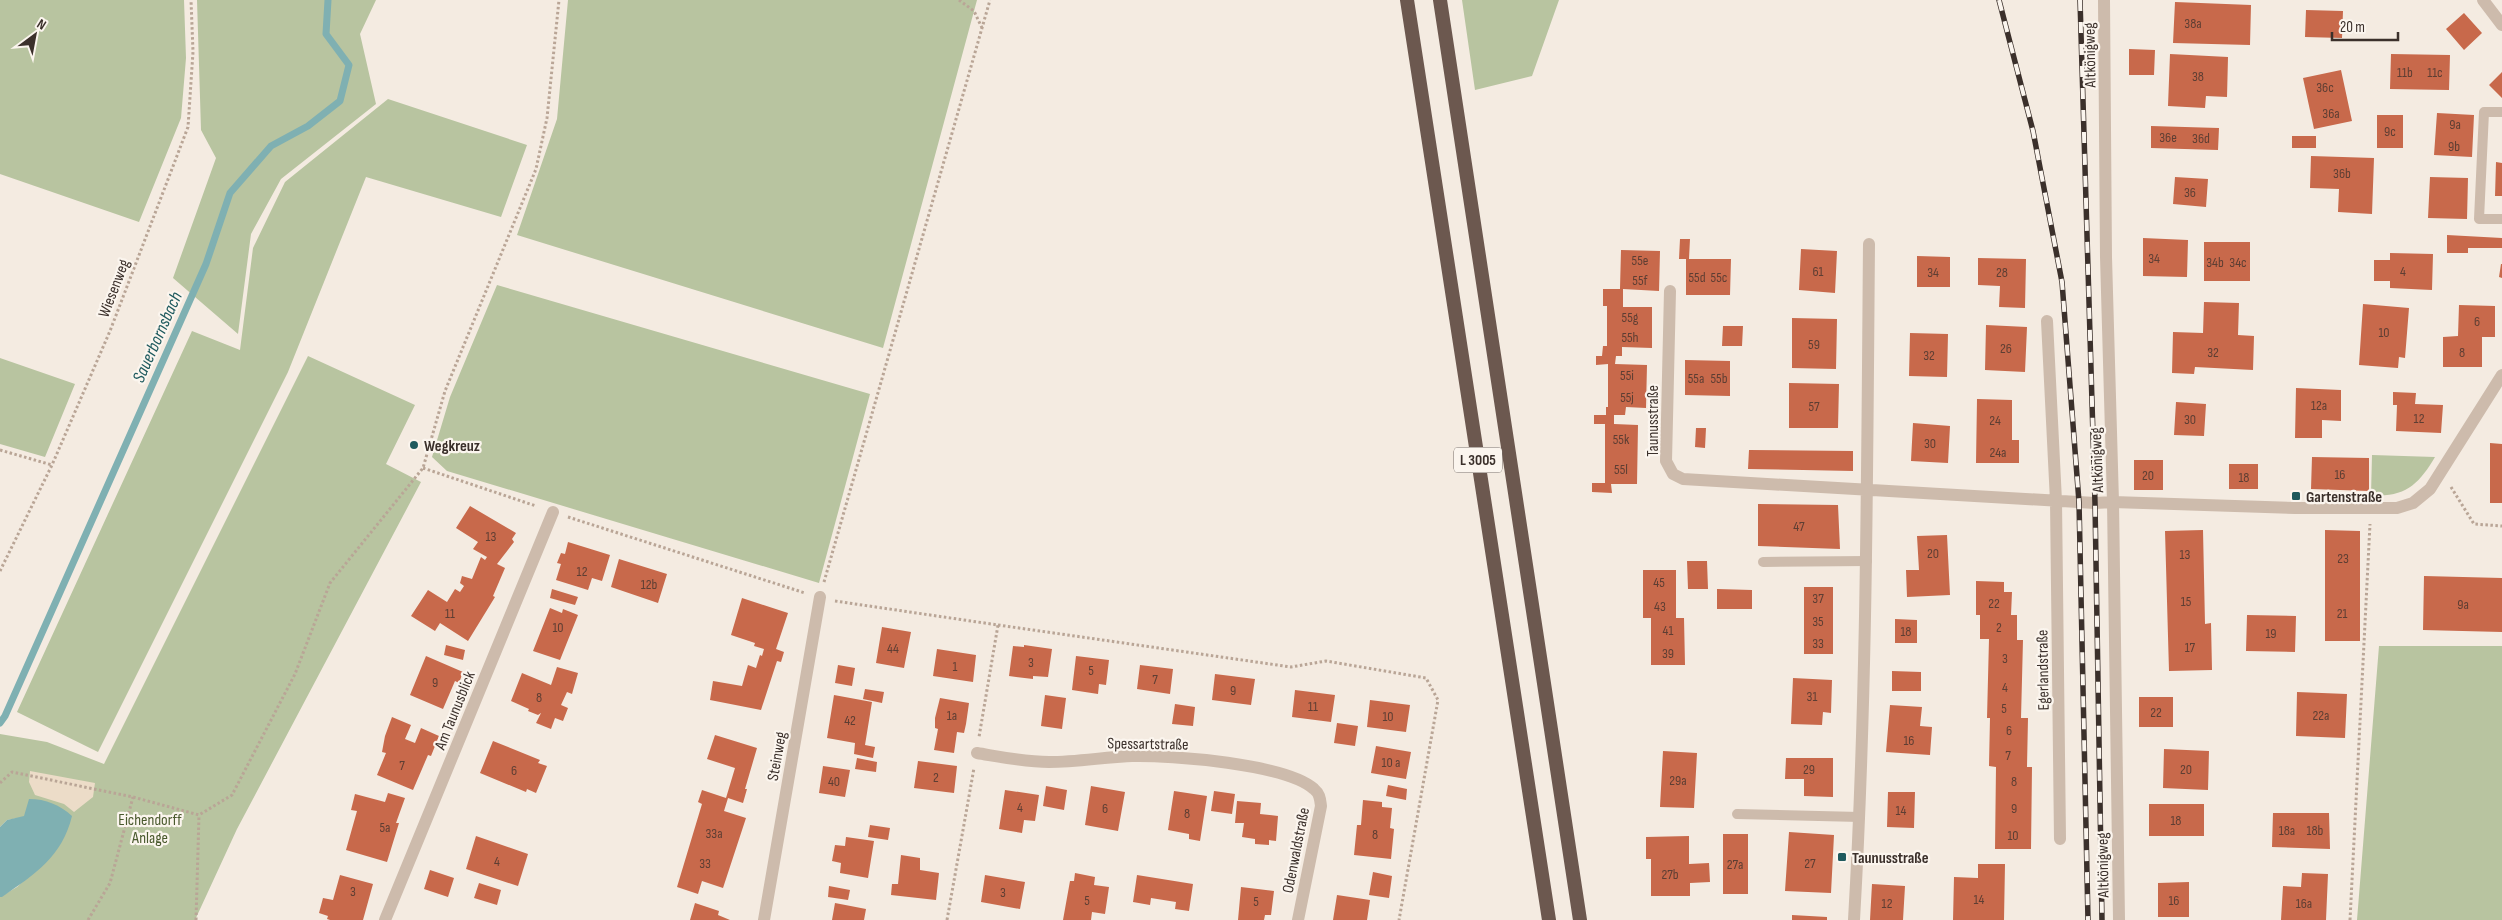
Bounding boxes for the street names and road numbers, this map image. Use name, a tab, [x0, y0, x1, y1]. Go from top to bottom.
street label: Altkönigweg	[2080, 22, 2101, 89]
street label: Wiesenweg	[95, 257, 134, 320]
street label: Taunusstraße	[1644, 385, 1663, 457]
street label: Altkönigweg	[2087, 427, 2108, 494]
road number: L 3005	[1454, 448, 1502, 472]
street label: Egerlandstraße	[2033, 629, 2054, 711]
street label: Am Taunusblick	[431, 669, 480, 754]
street label: Steinweg	[764, 730, 791, 782]
street label: Spessartstraße	[1107, 734, 1189, 755]
street label: Odenwaldstraße	[1279, 806, 1314, 895]
street label: Altkönigweg	[2093, 832, 2114, 899]

